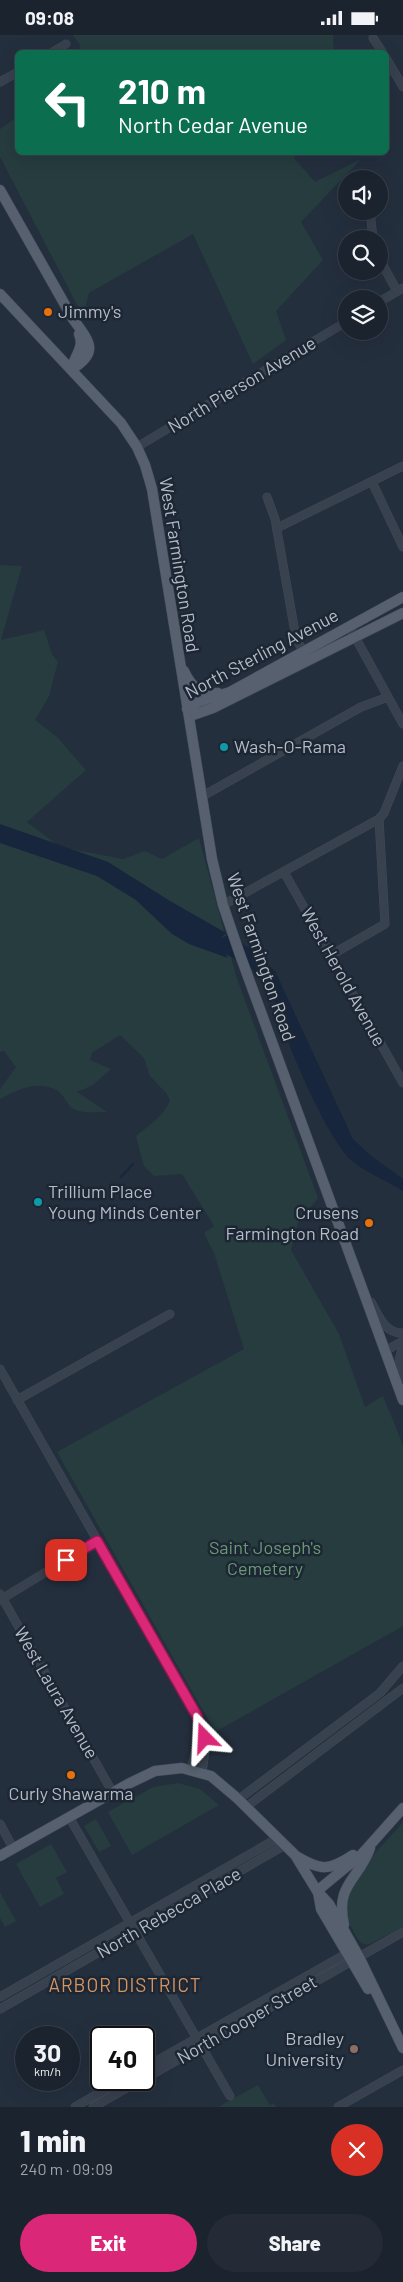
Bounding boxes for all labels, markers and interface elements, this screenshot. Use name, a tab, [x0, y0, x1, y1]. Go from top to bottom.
text: 09:08	[25, 6, 74, 29]
text: 210 m	[118, 69, 206, 111]
icon: left	[35, 70, 100, 135]
text: North Cedar Avenue	[118, 111, 308, 137]
map controls	[338, 170, 388, 340]
button: sound	[338, 170, 388, 220]
button: search	[338, 230, 388, 280]
button: layers	[338, 290, 388, 340]
place label: Jimmy's	[58, 300, 121, 322]
marker: Jimmy's	[42, 306, 54, 318]
street label: North Pierson Avenue	[163, 331, 320, 437]
street label: West Farmington Road	[155, 476, 205, 654]
street label: North Sterling Avenue	[181, 603, 342, 703]
place label: Wash-O-Rama	[234, 735, 346, 757]
marker: Wash-O-Rama	[218, 741, 230, 753]
street label: West Farmington Road	[223, 870, 301, 1044]
street label: West Herold Avenue	[297, 903, 391, 1050]
place label: Trillium Place Young Minds Center	[48, 1180, 202, 1223]
marker: Trillium Place Young Minds Center	[32, 1196, 44, 1208]
place label: Crusens Farmington Road	[226, 1201, 359, 1244]
marker: Crusens Farmington Road	[363, 1217, 375, 1229]
park label: Saint Joseph's Cemetery	[209, 1536, 321, 1579]
pin	[45, 1539, 87, 1581]
icon: arrive	[52, 1546, 80, 1574]
street label: West Laura Avenue	[10, 1623, 104, 1762]
position arrow	[178, 1711, 230, 1763]
marker: Curly Shawarma	[65, 1769, 77, 1781]
place label: Curly Shawarma	[8, 1782, 134, 1804]
street label: North Rebecca Place	[92, 1862, 245, 1962]
street label: North Cooper Street	[173, 1970, 320, 2068]
district label: ARBOR DISTRICT	[48, 1973, 202, 1996]
speed limit sign: 40	[90, 2026, 155, 2091]
place label: Bradley University	[266, 2027, 344, 2070]
text: 30	[34, 2037, 61, 2067]
marker: Bradley University	[348, 2043, 360, 2055]
text: km/h	[34, 2064, 61, 2078]
text: 1 min	[20, 2122, 86, 2158]
button: close	[331, 2124, 383, 2176]
text: 240 m · 09:09	[20, 2159, 113, 2178]
button: Exit	[20, 2214, 197, 2272]
button: Share	[207, 2214, 383, 2272]

